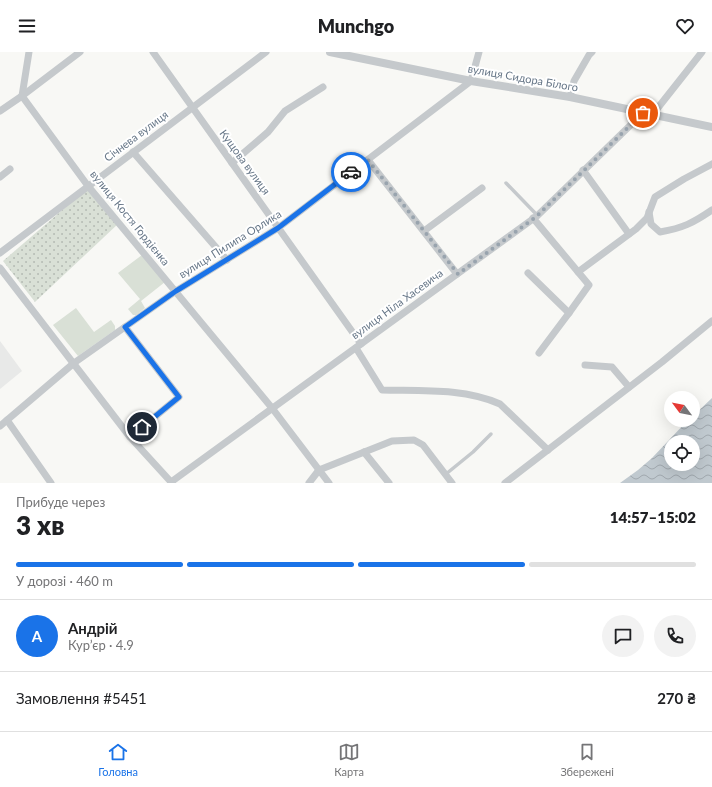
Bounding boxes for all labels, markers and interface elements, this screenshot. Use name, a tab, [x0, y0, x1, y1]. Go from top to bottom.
icon: menu	[16, 15, 38, 37]
text: Munchgo	[318, 15, 394, 37]
icon: heart	[674, 15, 696, 37]
street label: вулиця Сидора Білого	[467, 61, 579, 94]
pin	[626, 96, 660, 130]
icon: bag	[632, 102, 654, 124]
street label: Січнева вулиця	[101, 107, 170, 164]
street label: Кущова вулиця	[217, 127, 273, 197]
courier	[331, 152, 371, 192]
icon: car	[340, 161, 362, 183]
street label: вулиця Костя Гордієнка	[88, 168, 173, 268]
street label: вулиця Пилипа Орлика	[176, 207, 283, 280]
street label: вулиця Ніла Хасевича	[348, 266, 445, 341]
north arrow	[664, 391, 700, 427]
map controls	[664, 391, 700, 471]
pin	[125, 410, 159, 444]
icon: home	[131, 416, 153, 438]
button: locate	[664, 435, 700, 471]
text: Прибуде через	[16, 494, 105, 510]
text: 14:57–15:02	[610, 508, 696, 526]
text: 3 хв	[16, 509, 64, 541]
text: У дорозі · 460 m	[16, 573, 113, 589]
button: chat	[602, 615, 644, 657]
button: phone	[654, 615, 696, 657]
text: Андрій	[68, 619, 117, 637]
text: А	[32, 627, 42, 645]
text: Кур’єр · 4.9	[68, 637, 134, 653]
text: Замовлення #5451	[16, 689, 147, 707]
text: 270 ₴	[657, 689, 696, 707]
tab: Головна	[98, 741, 138, 778]
tab: Карта	[334, 741, 364, 778]
tab: Збережені	[560, 741, 614, 778]

